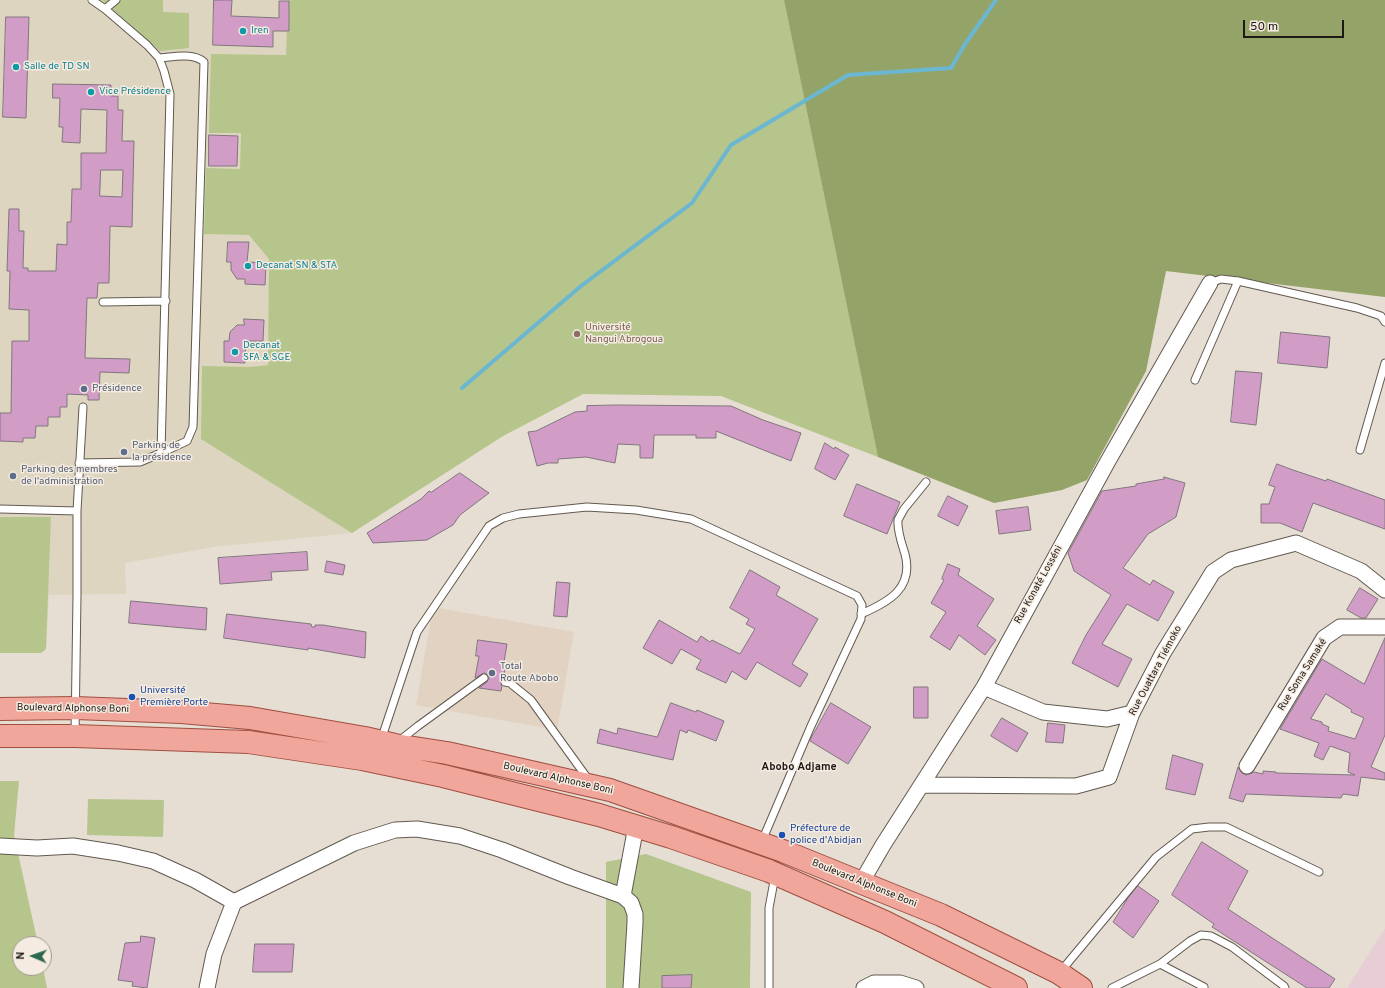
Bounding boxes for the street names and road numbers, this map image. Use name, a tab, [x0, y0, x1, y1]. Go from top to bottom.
street label: Rue Konaté Losséni	[1012, 544, 1066, 626]
street label: Rue Ouattara Tiémoko	[1127, 624, 1185, 718]
street label: Rue Soma Samaké	[1276, 637, 1330, 713]
street label: Boulevard Alphonse Boni	[17, 702, 129, 716]
street label: Boulevard Alphonse Boni	[502, 761, 614, 797]
street label: Boulevard Alphonse Boni	[810, 857, 918, 911]

